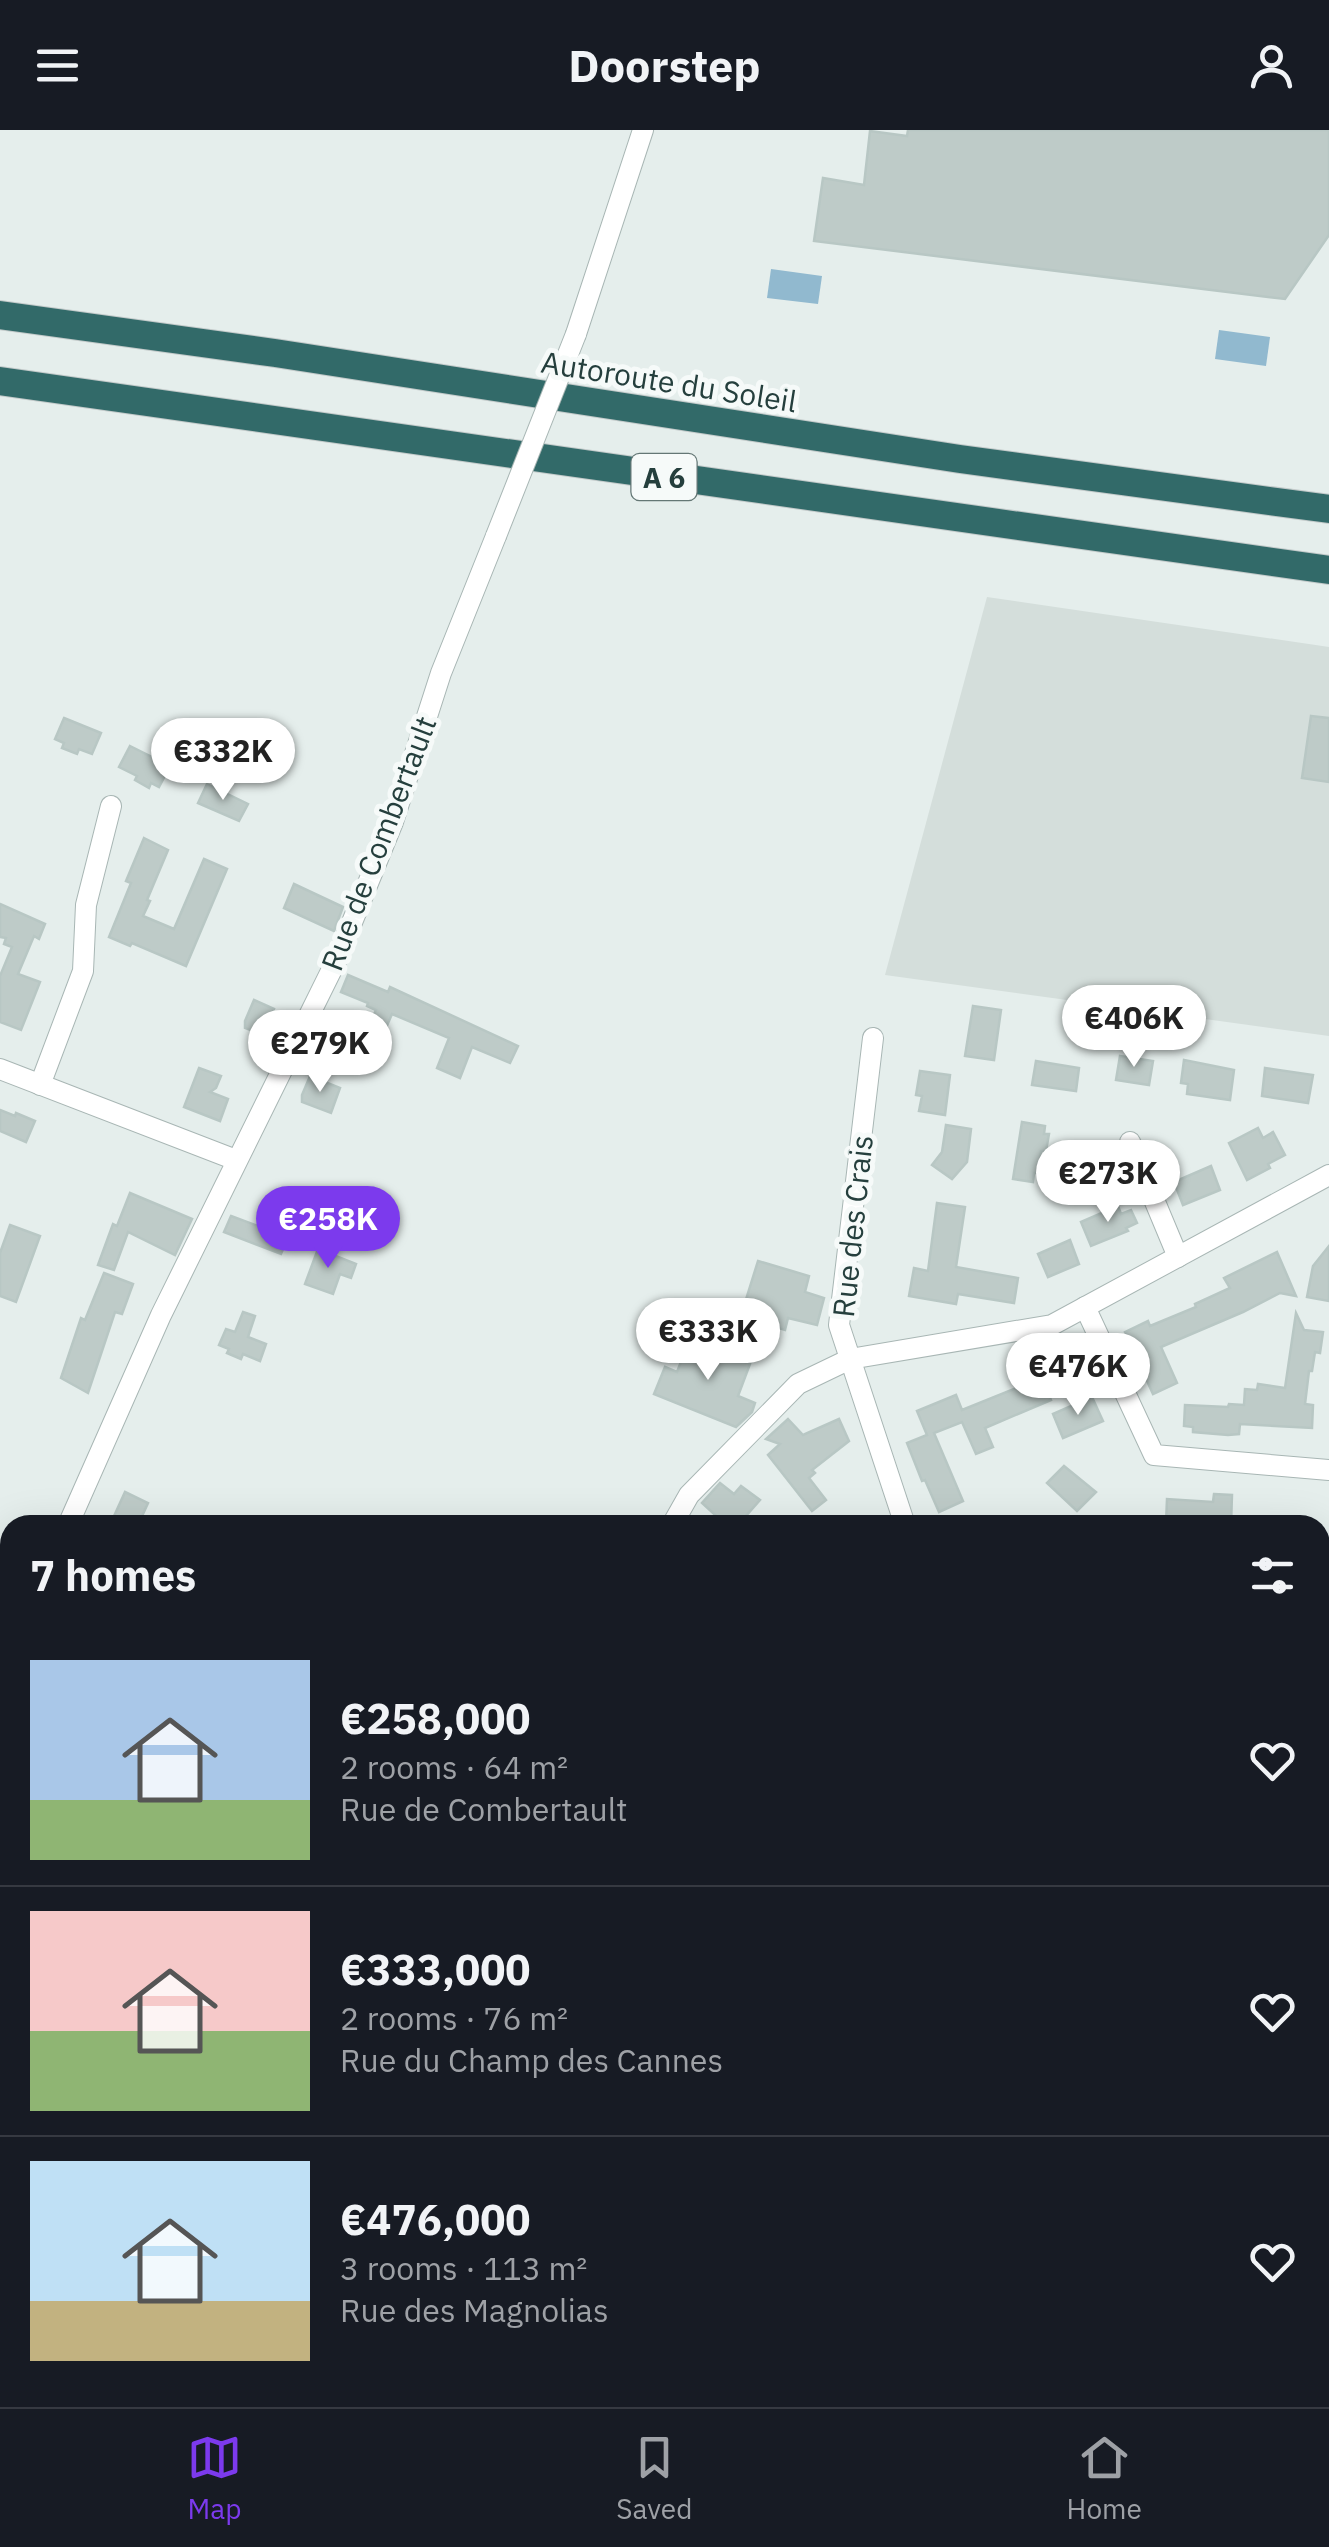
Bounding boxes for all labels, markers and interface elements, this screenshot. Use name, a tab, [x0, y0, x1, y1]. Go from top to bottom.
text: Doorstep	[568, 36, 761, 94]
icon: menu	[30, 38, 85, 93]
icon: person	[1244, 38, 1299, 93]
street label: Autoroute du Soleil	[538, 342, 800, 420]
road number: A 6	[632, 454, 696, 500]
street label: Rue de Combertault	[312, 710, 444, 976]
pin: €332K	[153, 718, 293, 803]
text: €332K	[173, 729, 273, 771]
pin: €406K	[1064, 985, 1204, 1070]
text: €406K	[1084, 996, 1184, 1038]
pin: €279K	[250, 1010, 390, 1095]
text: €279K	[270, 1021, 370, 1063]
street label: Rue des Crais	[823, 1133, 881, 1319]
pin: €273K	[1038, 1140, 1178, 1225]
text: €273K	[1058, 1151, 1158, 1193]
pin: €258K	[258, 1186, 398, 1271]
text: €258K	[278, 1197, 378, 1239]
pin: €333K	[638, 1298, 778, 1383]
text: €333K	[658, 1309, 758, 1351]
pin: €476K	[1008, 1333, 1148, 1418]
text: €476K	[1028, 1344, 1128, 1386]
text: 7 homes	[30, 1548, 196, 1603]
icon: filters	[1245, 1548, 1300, 1603]
text: €258,000	[340, 1691, 531, 1746]
icon: home	[110, 1700, 230, 1820]
icon: heart	[1245, 1733, 1300, 1788]
text: 2 rooms · 64 m²	[340, 1746, 568, 1788]
text: Rue de Combertault	[340, 1788, 627, 1830]
text: €333,000	[340, 1942, 531, 1997]
icon: home	[110, 1951, 230, 2071]
icon: heart	[1245, 1984, 1300, 2039]
text: 2 rooms · 76 m²	[340, 1997, 568, 2039]
text: Rue du Champ des Cannes	[340, 2039, 723, 2081]
text: €476,000	[340, 2192, 531, 2247]
icon: home	[110, 2201, 230, 2321]
icon: heart	[1245, 2234, 1300, 2289]
text: 3 rooms · 113 m²	[340, 2247, 587, 2289]
text: Rue des Magnolias	[340, 2289, 608, 2331]
tab: Map	[187, 2430, 242, 2527]
tab: Saved	[616, 2430, 692, 2527]
tab: Home	[1067, 2430, 1142, 2527]

